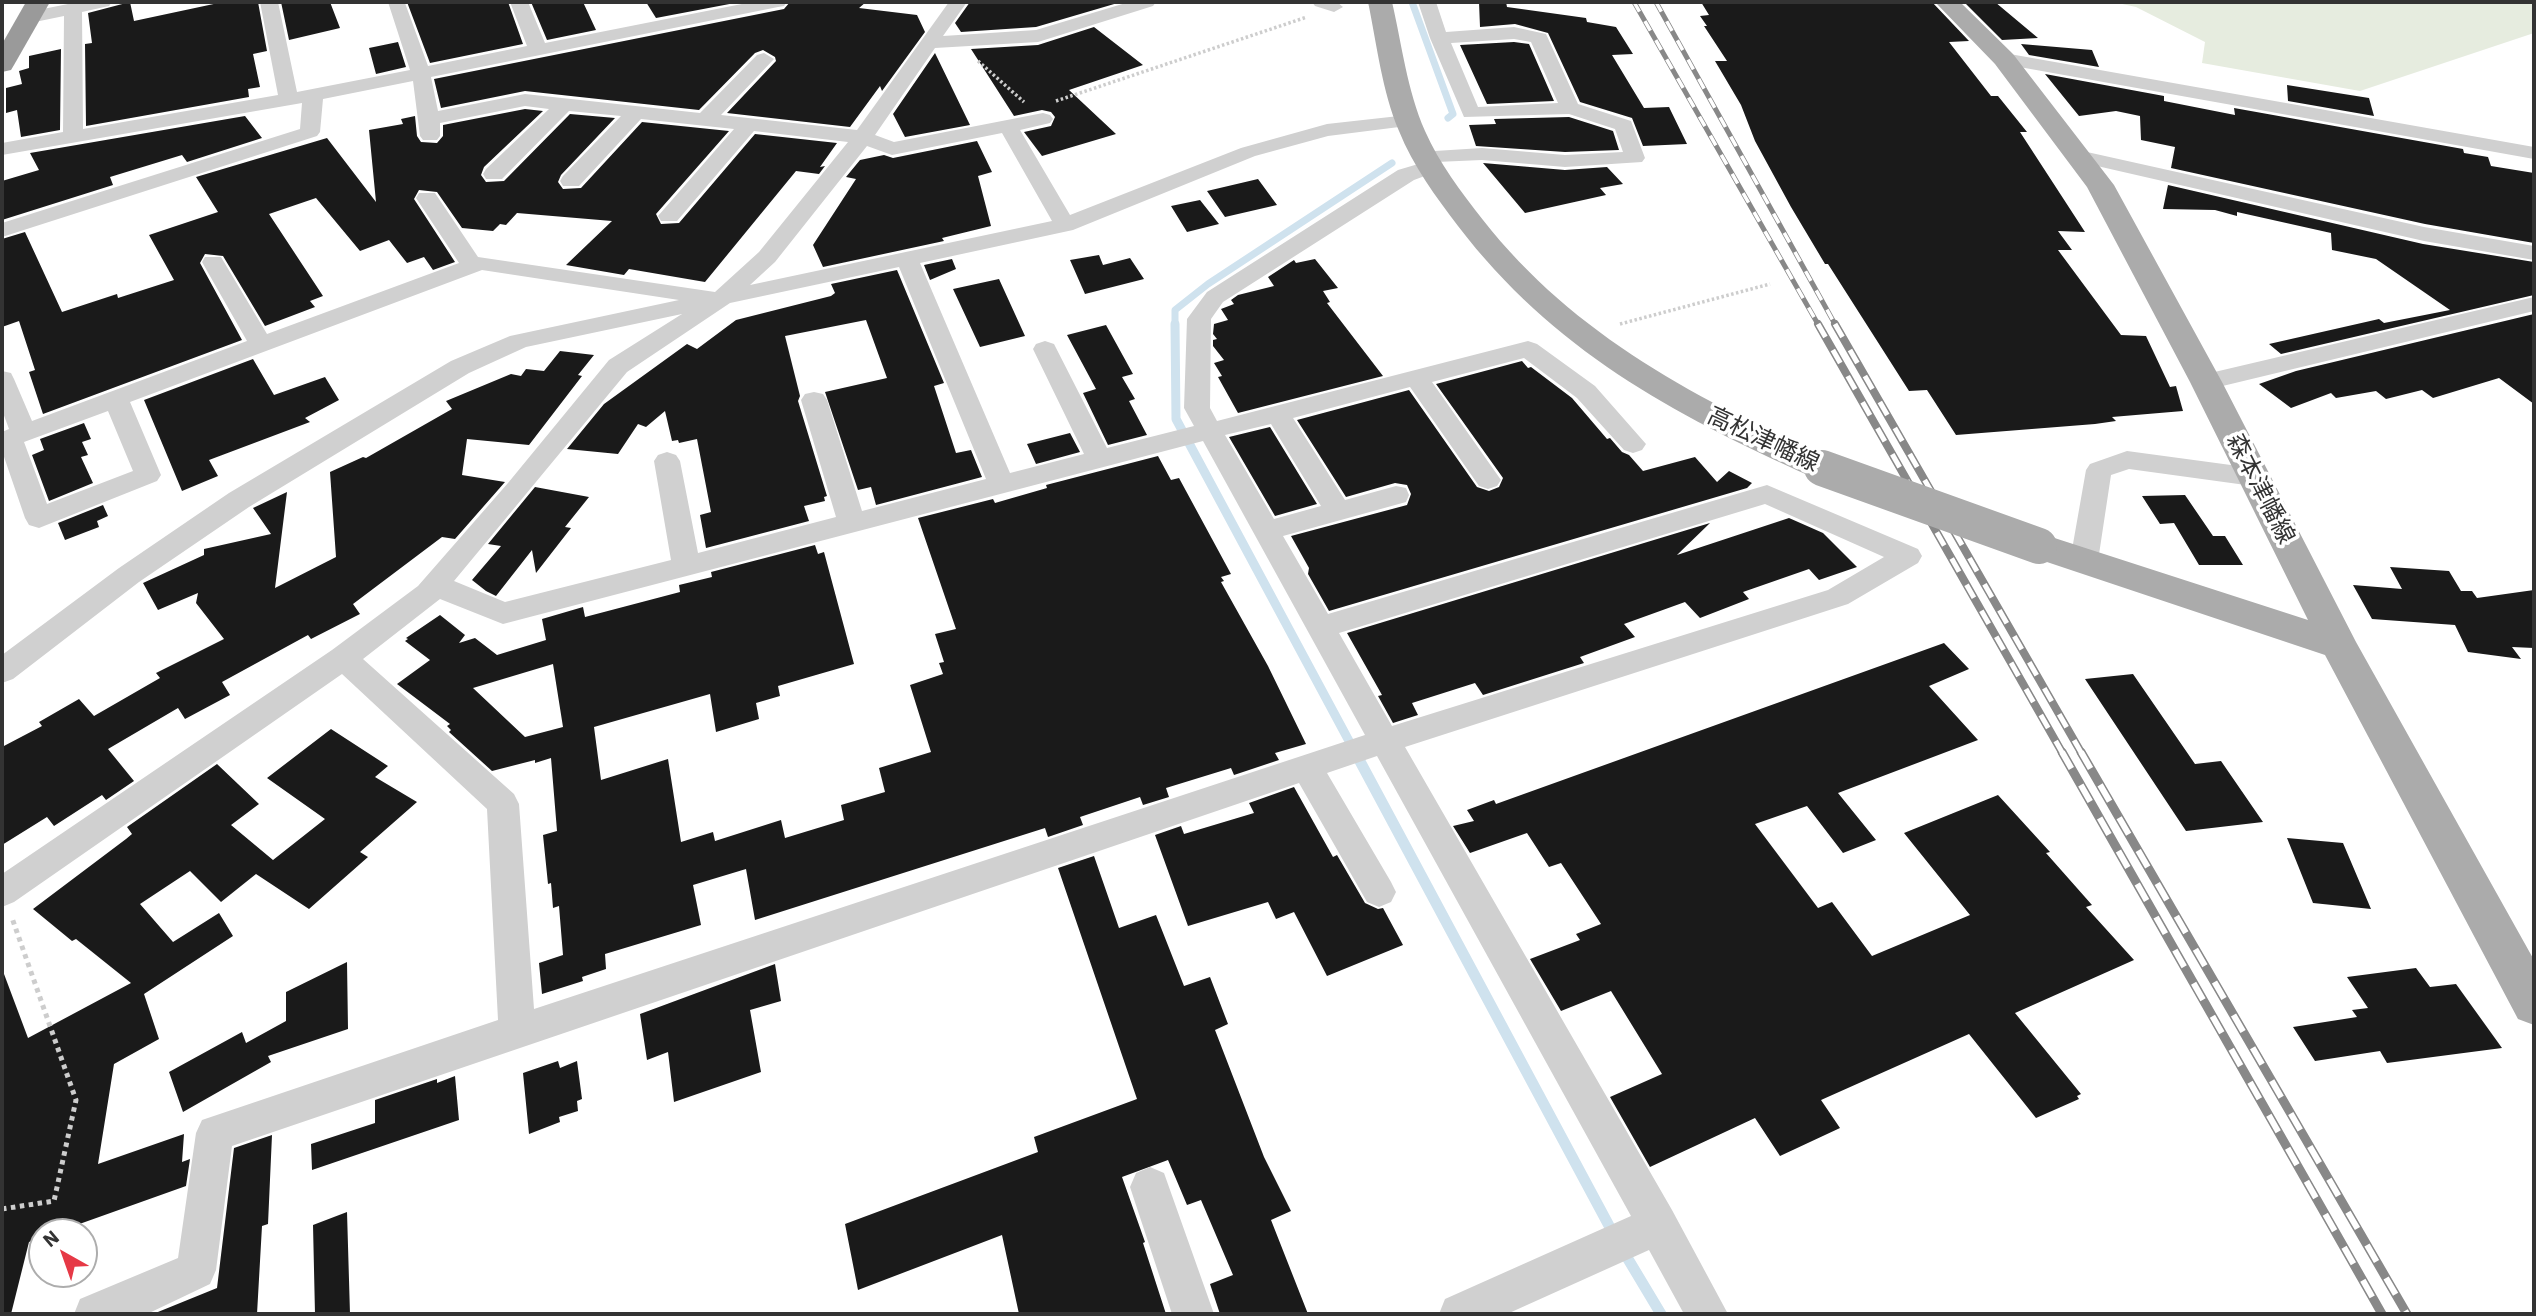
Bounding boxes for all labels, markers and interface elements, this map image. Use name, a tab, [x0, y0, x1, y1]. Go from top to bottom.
street label: 高松津幡線	[1703, 402, 1823, 478]
street label: 森本津幡線	[2220, 429, 2300, 549]
north arrow	[28, 1218, 98, 1288]
text: N	[38, 1225, 64, 1252]

